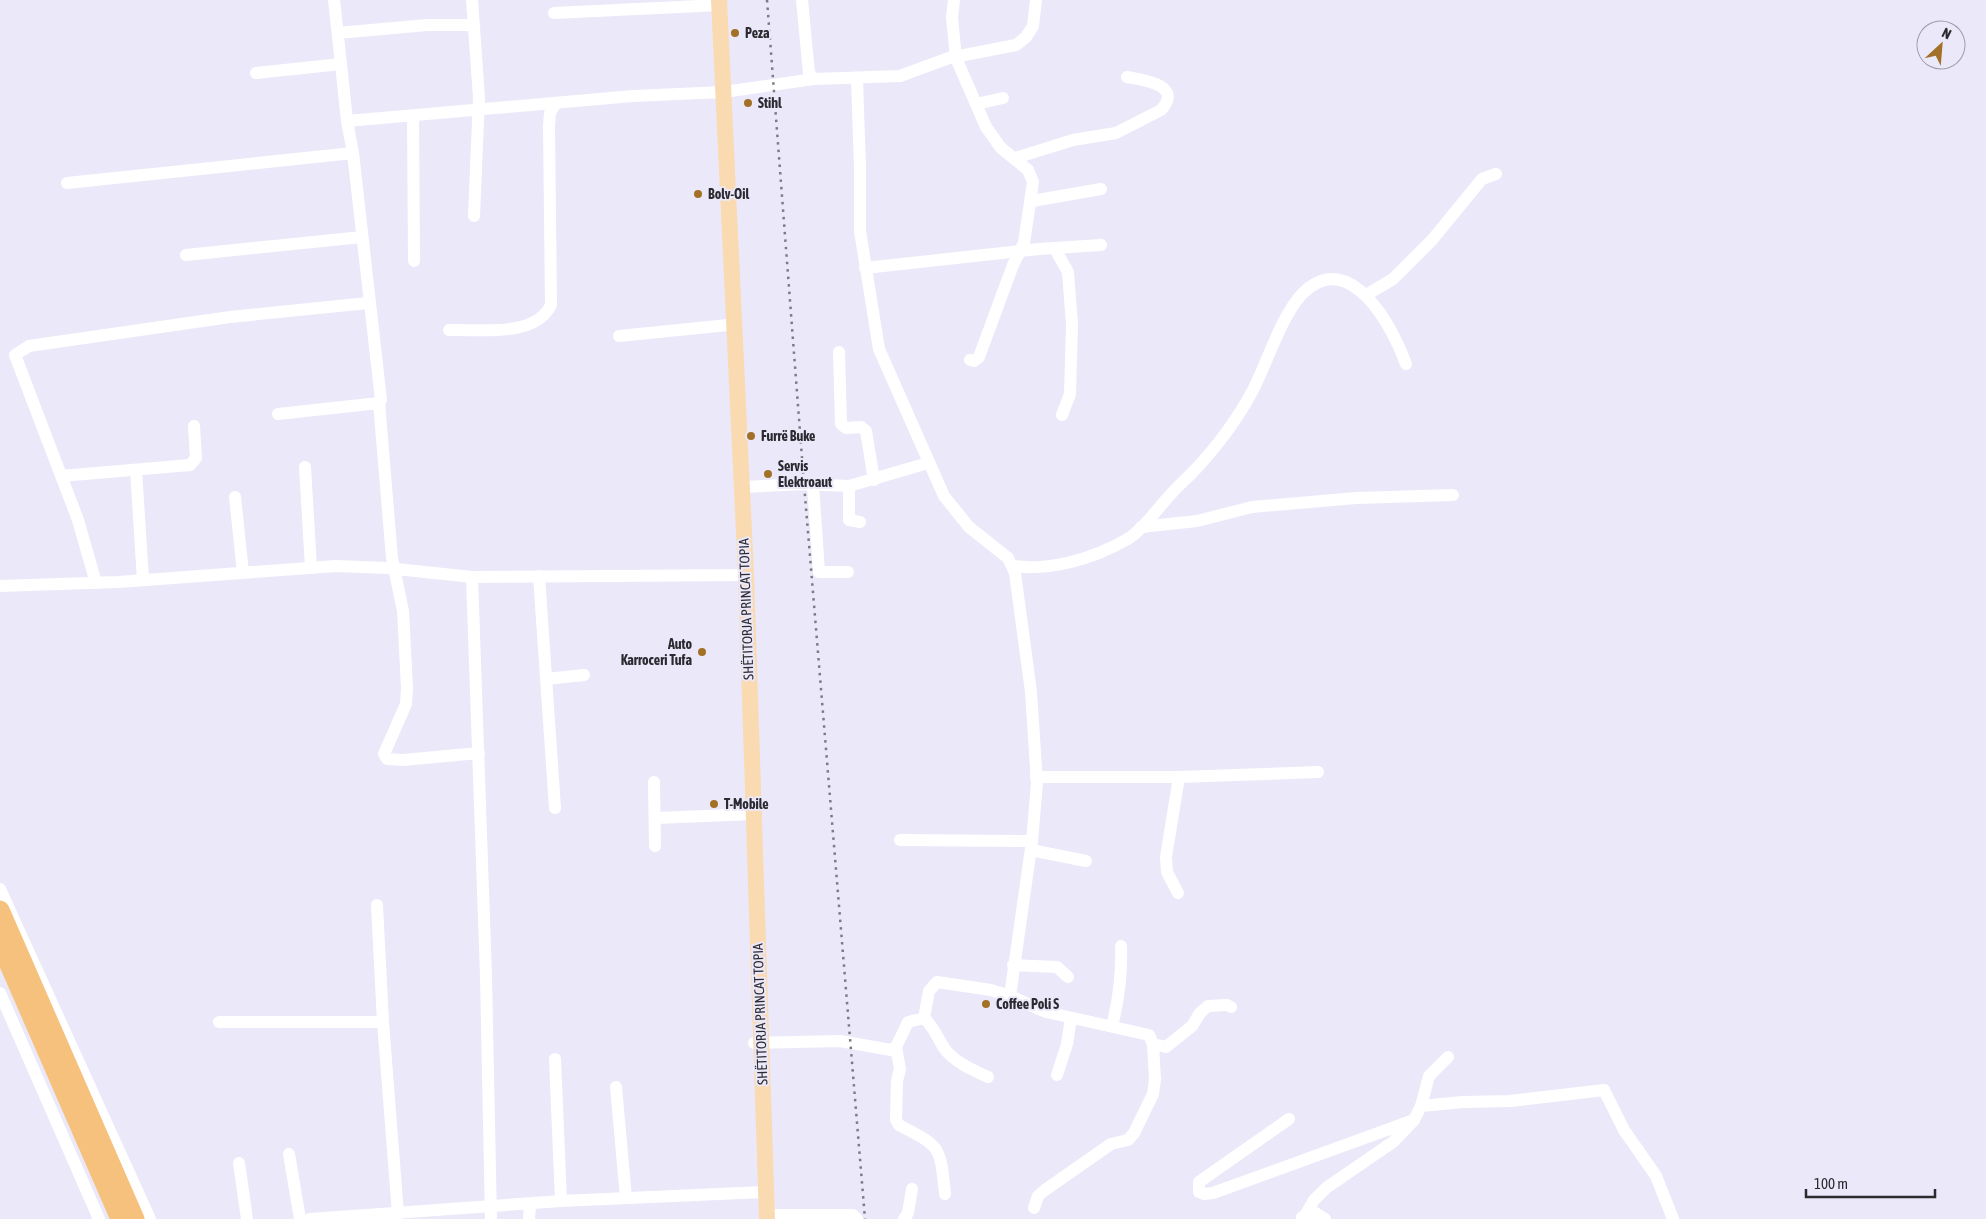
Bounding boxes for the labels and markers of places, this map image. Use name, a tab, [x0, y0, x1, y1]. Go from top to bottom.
place label: Peza	[745, 25, 770, 41]
marker: Peza	[729, 27, 741, 39]
place label: Stihl	[758, 95, 782, 111]
marker: Stihl	[742, 97, 754, 109]
place label: Bolv-Oil	[708, 186, 749, 202]
marker: Bolv-Oil	[692, 188, 704, 200]
place label: Furrë Buke	[761, 428, 815, 444]
marker: Furrë Buke	[745, 430, 757, 442]
place label: Servis Elektroaut	[778, 458, 832, 490]
marker: Servis Elektroaut	[762, 468, 774, 480]
place label: Auto Karroceri Tufa	[621, 636, 692, 668]
marker: Auto Karroceri Tufa	[696, 646, 708, 658]
place label: T-Mobile	[724, 796, 769, 812]
marker: T-Mobile	[708, 798, 720, 810]
place label: Coffee Poli S	[996, 996, 1059, 1012]
marker: Coffee Poli S	[980, 998, 992, 1010]

